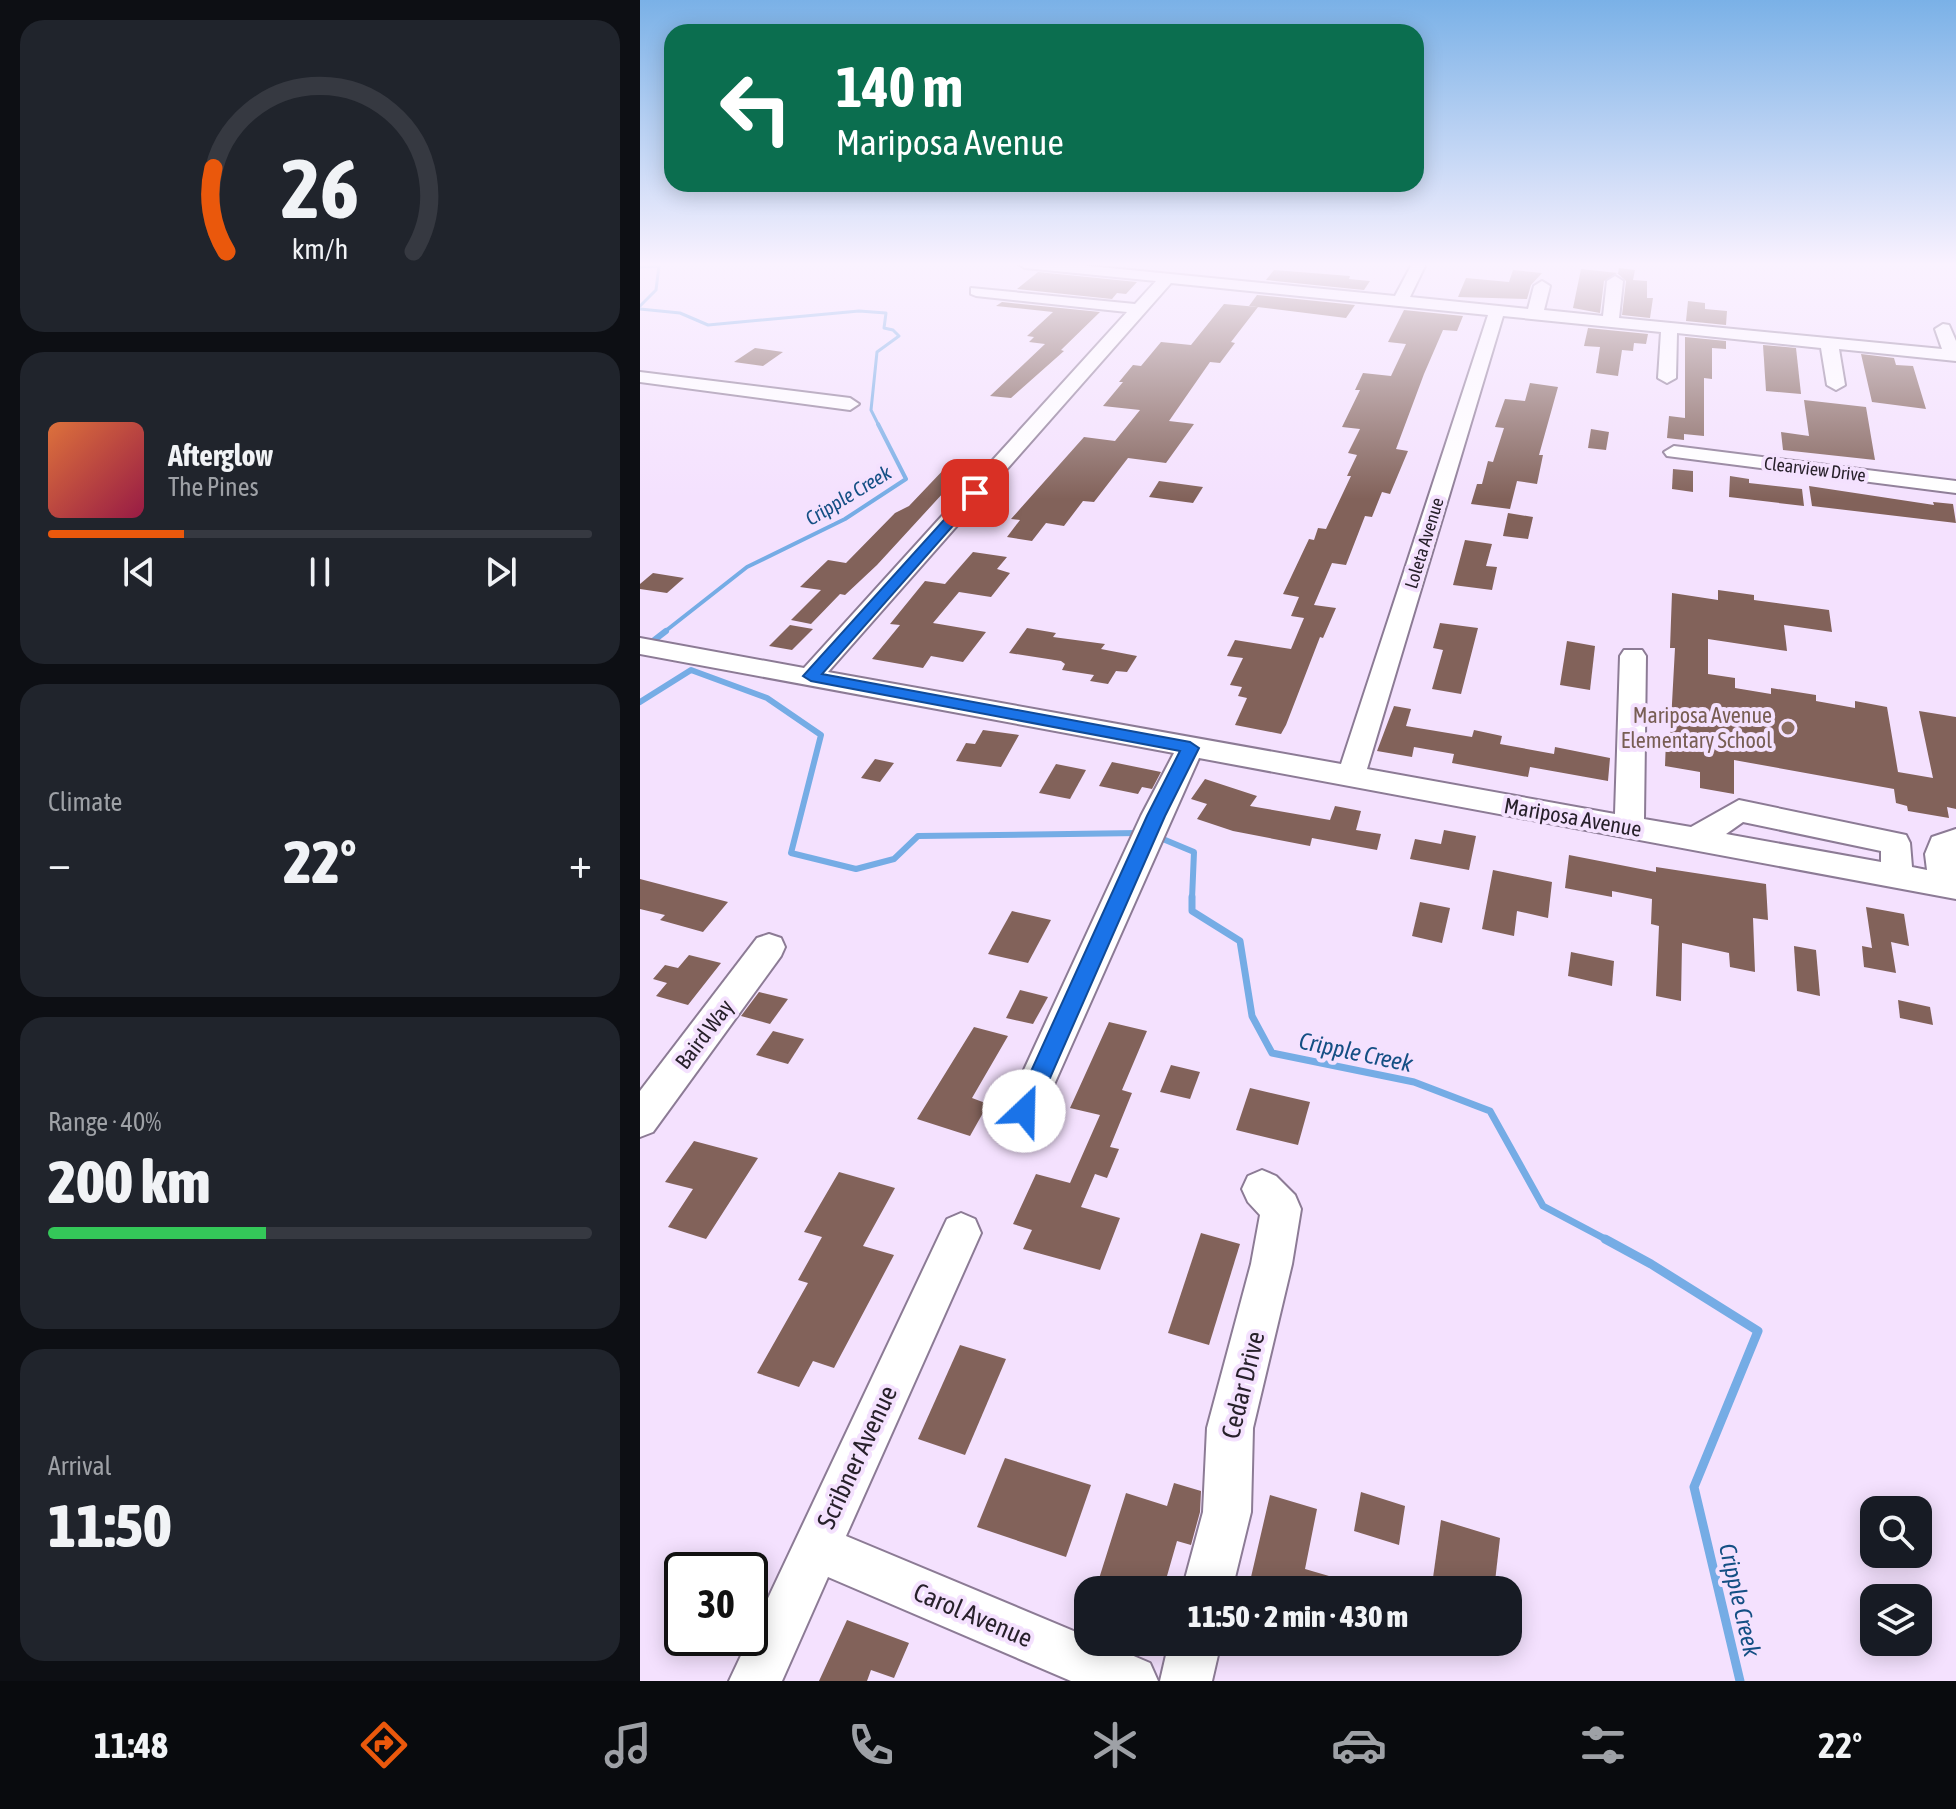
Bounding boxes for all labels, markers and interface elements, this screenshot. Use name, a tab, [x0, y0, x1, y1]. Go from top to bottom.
text: 140 m	[836, 55, 963, 119]
icon: left	[704, 56, 808, 160]
text: Mariposa Avenue	[836, 121, 1064, 163]
text: 26	[281, 140, 359, 236]
text: km/h	[292, 232, 348, 265]
text: Afterglow	[168, 438, 273, 472]
street label: Clearview Drive	[1763, 452, 1867, 486]
pin	[941, 459, 1009, 527]
water label: Cripple Creek	[801, 460, 895, 530]
icon: arrive	[953, 471, 997, 515]
text: The Pines	[168, 472, 259, 502]
street label: Loleta Avenue	[1400, 495, 1448, 591]
icon: previous	[117, 550, 161, 594]
icon: pause	[298, 550, 342, 594]
icon: next	[479, 550, 523, 594]
place label: Mariposa Avenue Elementary School	[1621, 702, 1772, 753]
marker: Mariposa Avenue Elementary School	[1779, 719, 1797, 737]
text: Climate	[48, 787, 122, 817]
street label: Mariposa Avenue	[1502, 792, 1644, 842]
text: 22°	[284, 827, 356, 896]
text: −	[48, 837, 71, 887]
text: +	[569, 837, 592, 887]
street label: Baird Way	[669, 994, 739, 1074]
water label: Cripple Creek	[1297, 1027, 1416, 1077]
position arrow	[982, 1069, 1066, 1153]
text: Range · 40%	[48, 1107, 161, 1137]
text: 200 km	[48, 1147, 210, 1216]
street label: Cedar Drive	[1215, 1328, 1271, 1442]
street label: Scribner Avenue	[811, 1381, 903, 1533]
text: Arrival	[48, 1451, 112, 1481]
text: 11:50	[48, 1491, 171, 1560]
map controls	[1860, 1496, 1932, 1656]
button: search	[1860, 1496, 1932, 1568]
water label: Cripple Creek	[1714, 1541, 1766, 1660]
speed limit sign: 30	[664, 1552, 768, 1656]
street label: Carol Avenue	[909, 1577, 1037, 1653]
button: layers	[1860, 1584, 1932, 1656]
text: 11:50 · 2 min · 430 m	[1188, 1599, 1408, 1633]
icon: directions	[356, 1717, 412, 1773]
icon: music	[600, 1717, 656, 1773]
icon: phone	[843, 1717, 899, 1773]
icon: climate	[1087, 1717, 1143, 1773]
icon: car	[1331, 1717, 1387, 1773]
icon: filters	[1575, 1717, 1631, 1773]
text: 11:48	[94, 1724, 168, 1766]
text: 22°	[1818, 1724, 1862, 1766]

